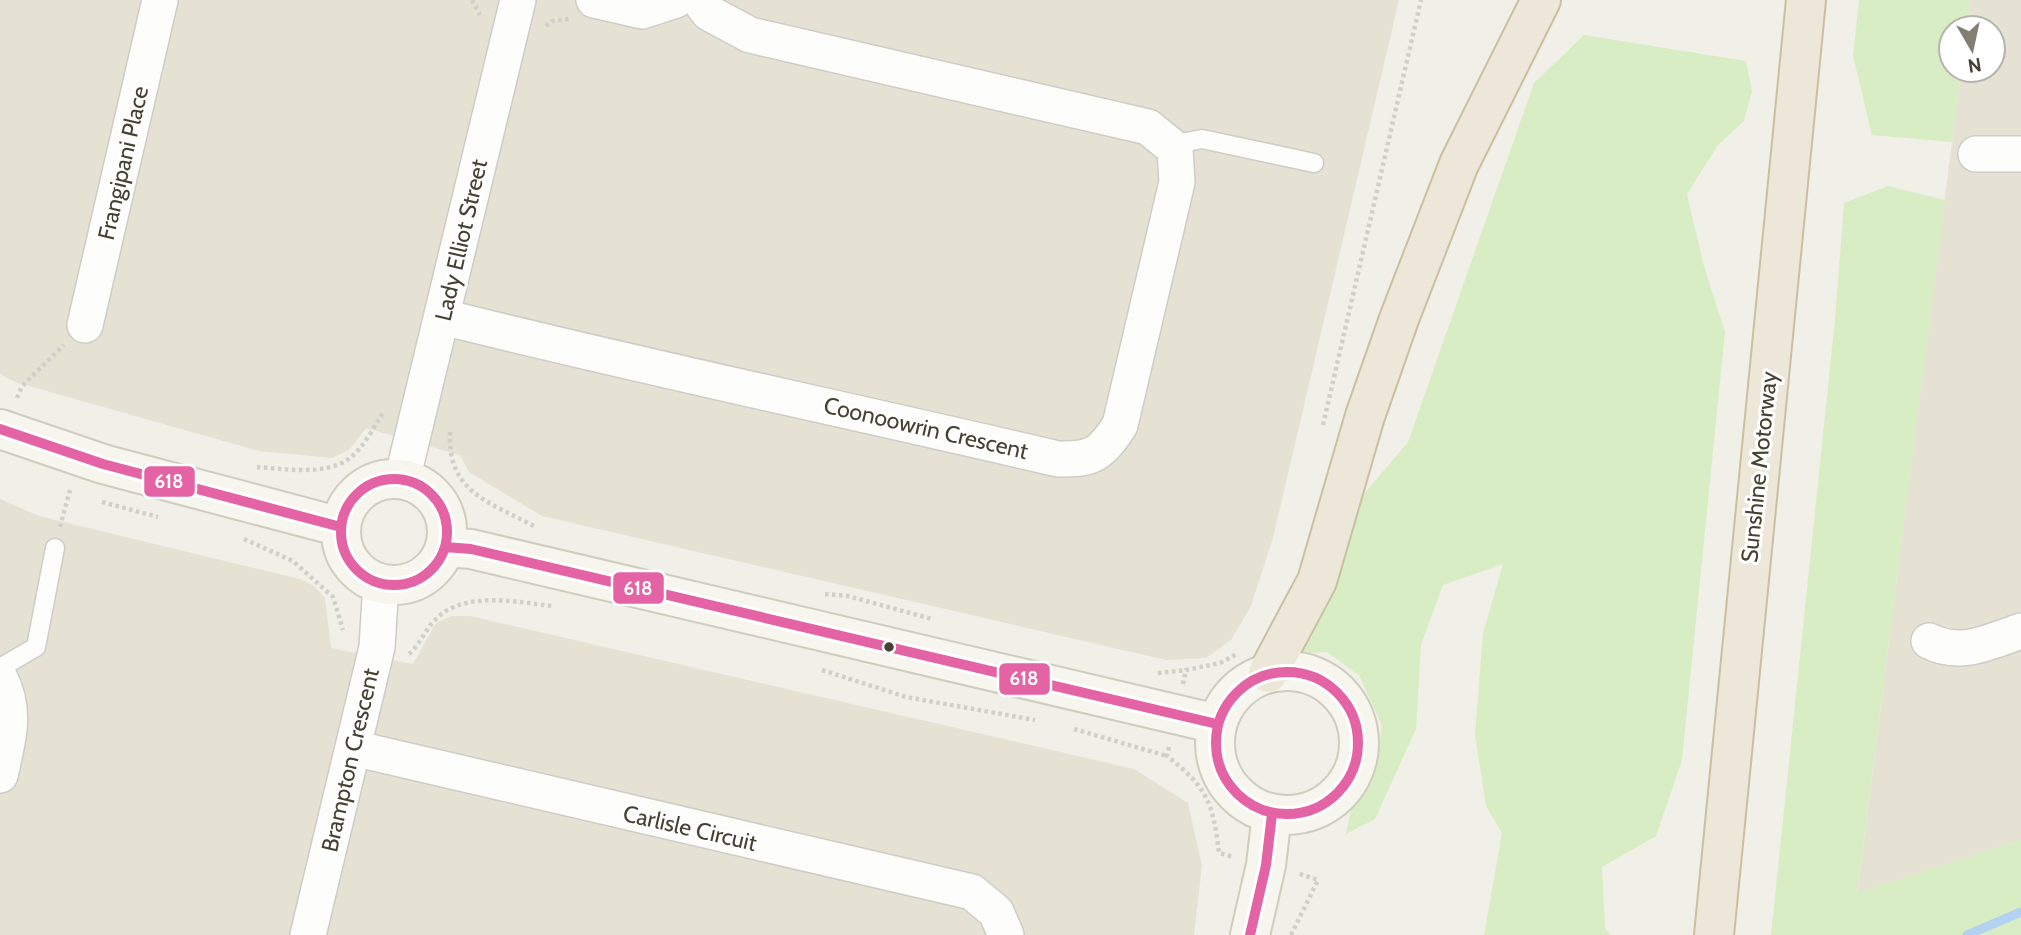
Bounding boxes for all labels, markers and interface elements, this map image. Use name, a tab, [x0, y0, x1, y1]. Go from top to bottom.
north arrow	[1937, 14, 2007, 84]
text: N	[1966, 53, 1983, 78]
street label: Frangipani Place	[92, 83, 154, 243]
street label: Lady Elliot Street	[429, 156, 493, 324]
street label: Sunshine Motorway	[1735, 370, 1783, 564]
street label: Coonoowrin Crescent	[821, 391, 1031, 465]
line badge: 618	[143, 465, 196, 498]
text: 618	[154, 470, 184, 493]
line badge: 618	[612, 571, 665, 605]
text: 618	[623, 577, 653, 600]
unlabelled marker	[882, 640, 896, 654]
line badge: 618	[998, 662, 1051, 696]
street label: Brampton Crescent	[315, 665, 385, 855]
text: 618	[1009, 667, 1039, 690]
street label: Carlisle Circuit	[620, 799, 760, 857]

